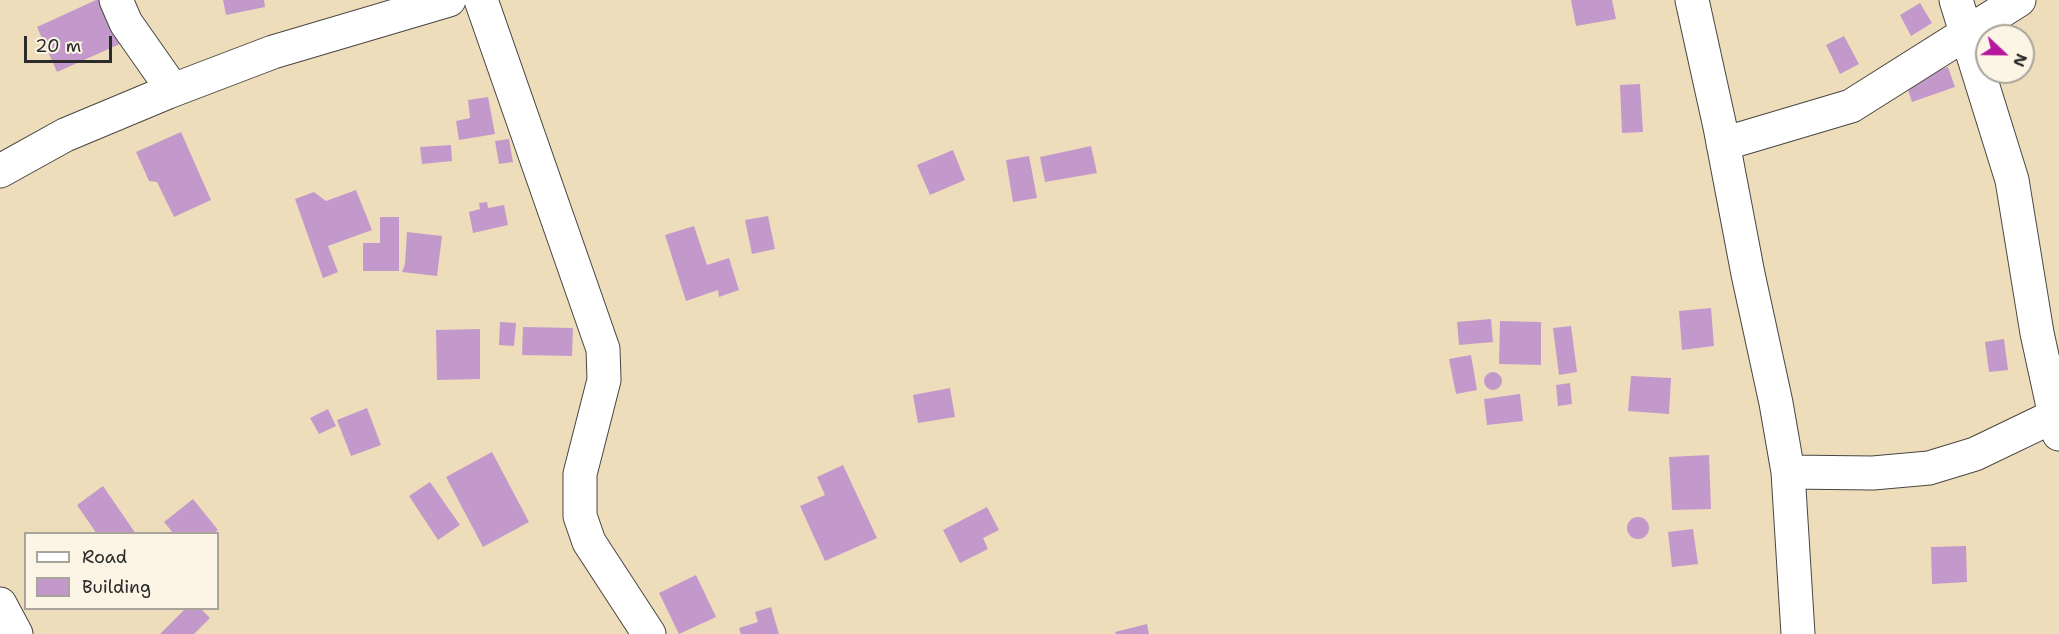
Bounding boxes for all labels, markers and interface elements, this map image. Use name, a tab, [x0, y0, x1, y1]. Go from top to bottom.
scale bar	[27, 24, 116, 62]
north arrow	[1975, 24, 2035, 84]
text: 20 m	[35, 34, 81, 58]
text: N	[2008, 50, 2032, 70]
legend	[24, 532, 219, 610]
text: Road	[82, 545, 127, 569]
text: Building	[82, 575, 151, 599]

